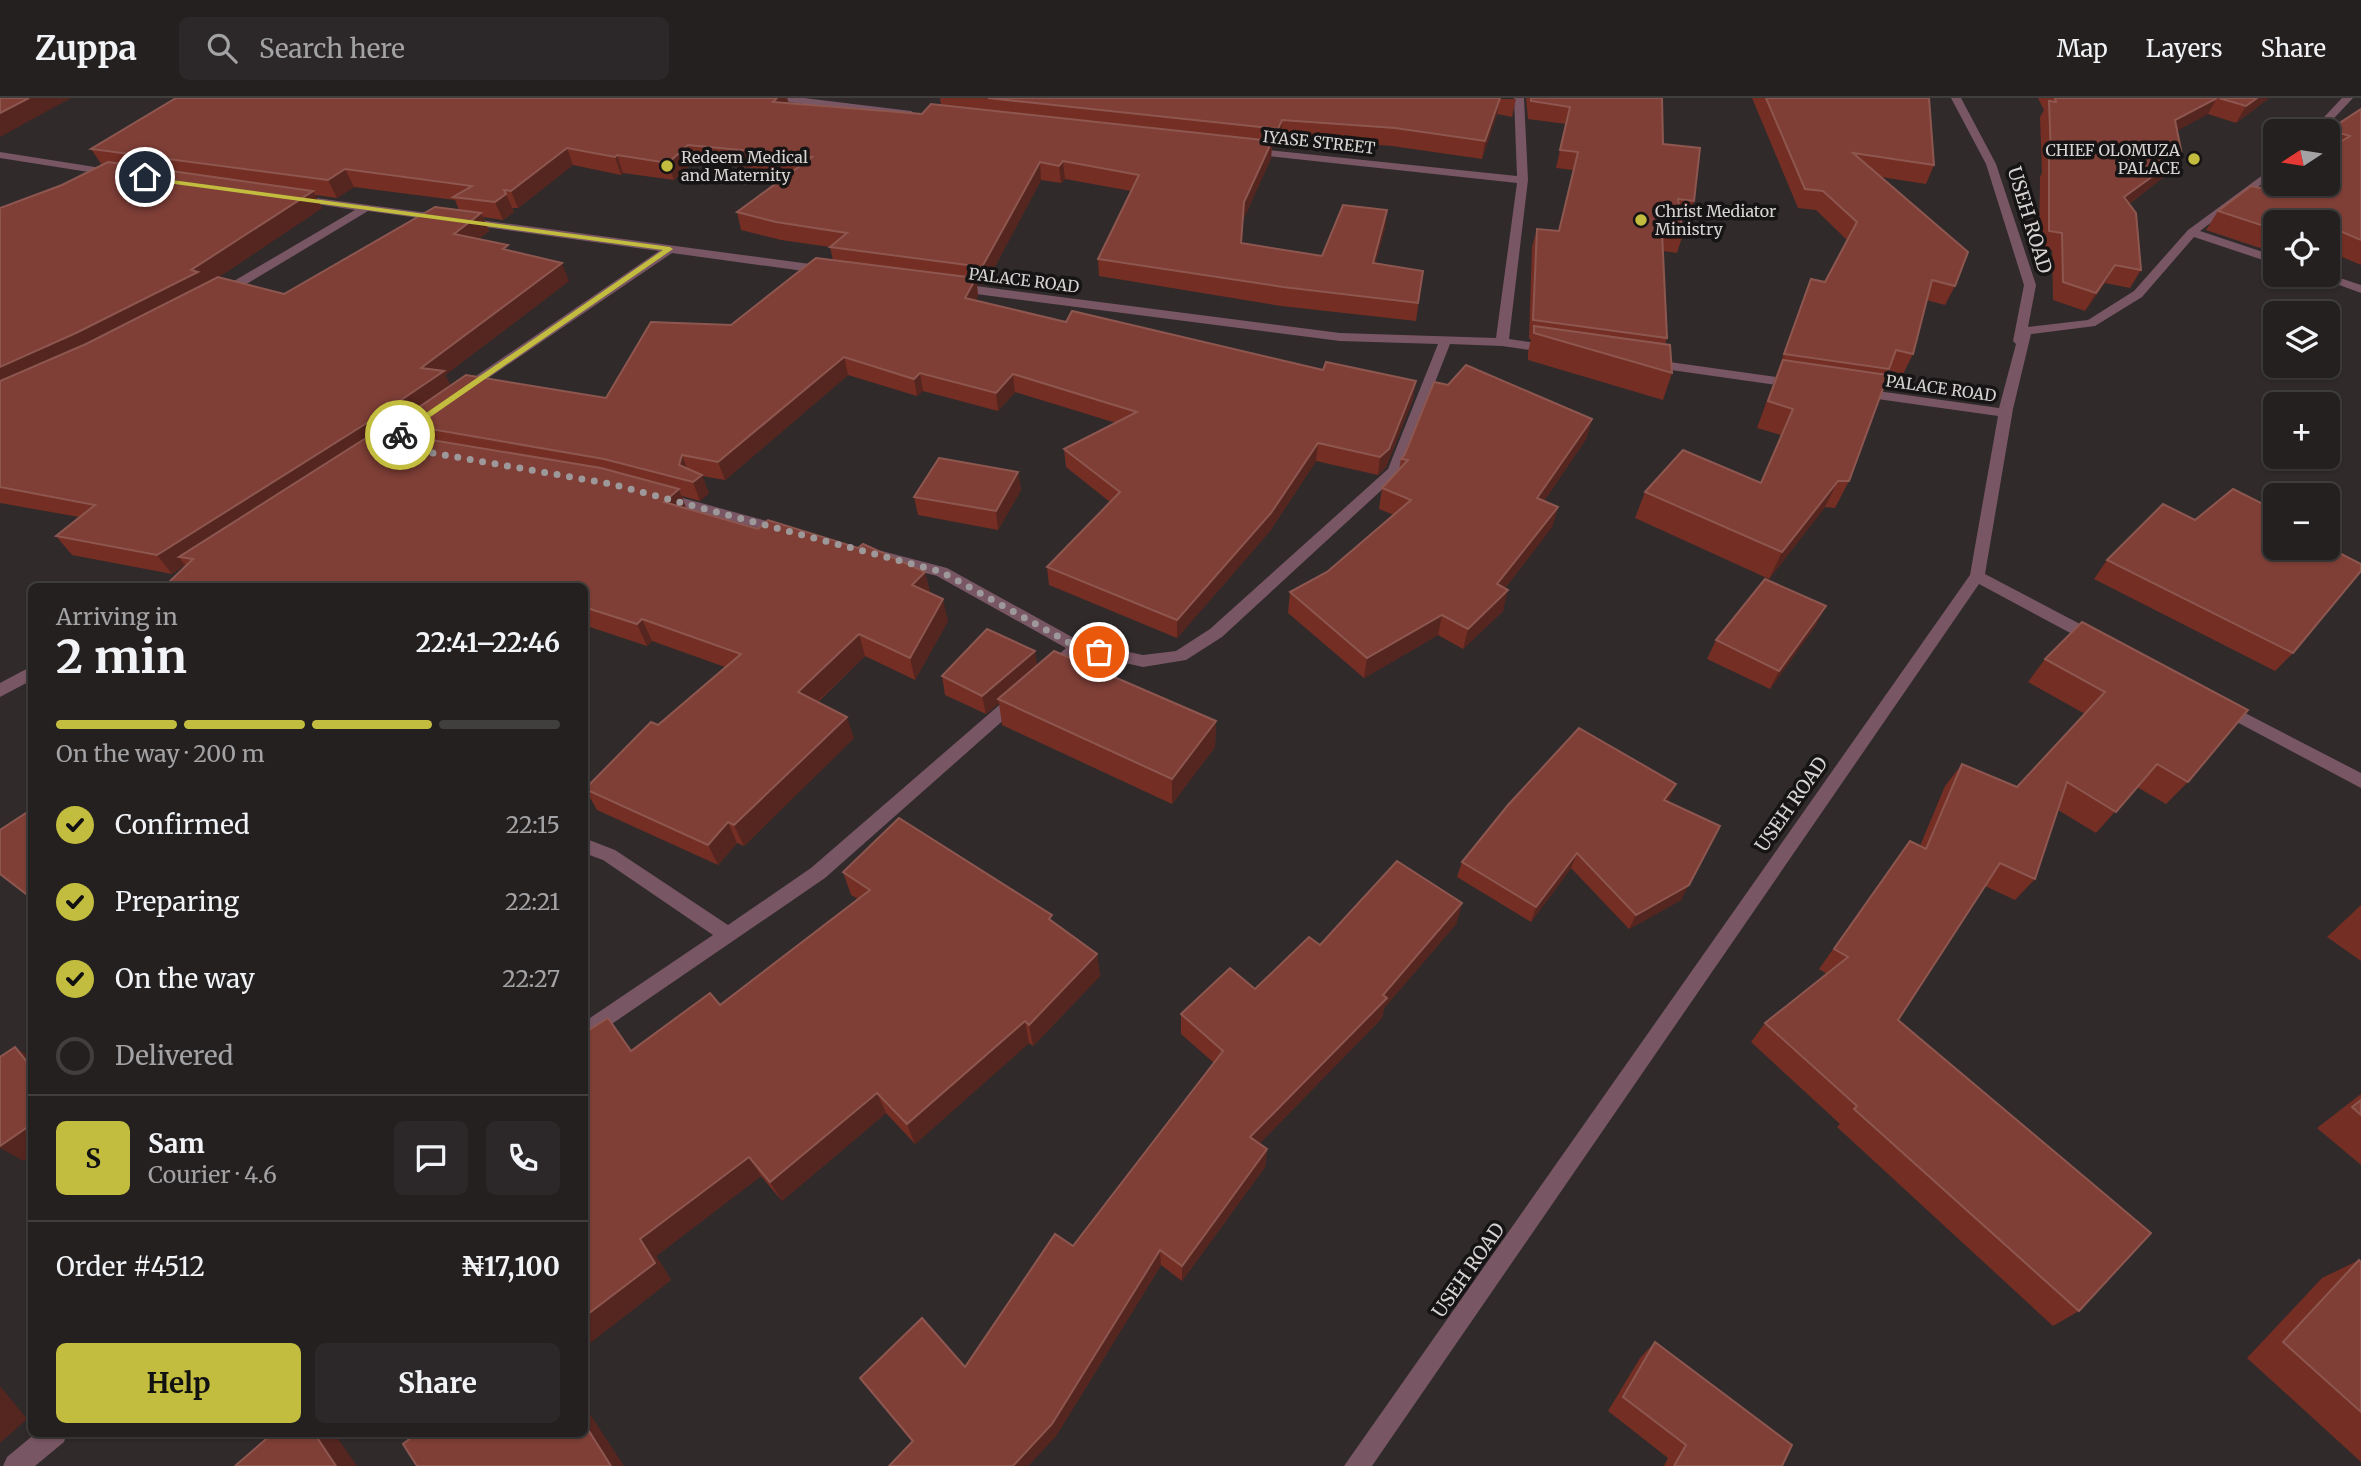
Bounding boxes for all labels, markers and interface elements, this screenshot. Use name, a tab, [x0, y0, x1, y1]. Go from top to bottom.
search box	[179, 17, 669, 80]
text: Zuppa	[35, 28, 137, 69]
icon: search	[203, 29, 241, 67]
text: Search here	[259, 32, 405, 65]
text: Map	[2057, 33, 2108, 64]
text: Layers	[2146, 33, 2222, 64]
text: Share	[2260, 33, 2326, 64]
north arrow	[2263, 119, 2340, 196]
map controls	[2263, 119, 2340, 560]
street label: IYASE STREET	[1262, 126, 1376, 158]
place label: CHIEF OLOMUZA PALACE	[2045, 140, 2181, 178]
pin	[115, 147, 175, 207]
place label: Redeem Medical and Maternity	[681, 147, 808, 185]
marker: CHIEF OLOMUZA PALACE	[2186, 151, 2202, 167]
icon: home	[126, 158, 164, 196]
marker: Redeem Medical and Maternity	[659, 158, 675, 174]
street label: USEH ROAD	[2002, 164, 2058, 276]
place label: Christ Mediator Ministry	[1655, 201, 1776, 239]
button: locate	[2263, 210, 2340, 287]
marker: Christ Mediator Ministry	[1633, 212, 1649, 228]
street label: PALACE ROAD	[967, 263, 1081, 297]
button: layers	[2263, 301, 2340, 378]
street label: PALACE ROAD	[1884, 370, 1998, 406]
button: +	[2263, 392, 2340, 469]
courier	[365, 400, 435, 470]
icon: bike	[381, 416, 419, 454]
button: −	[2263, 483, 2340, 560]
text: Arriving in	[56, 602, 178, 631]
pin	[1069, 622, 1129, 682]
text: 22:41–22:46	[416, 626, 560, 659]
text: 2 min	[56, 628, 187, 686]
icon: bag	[1080, 633, 1118, 671]
text: On the way · 200 m	[56, 739, 265, 768]
street label: USEH ROAD	[1749, 752, 1833, 856]
icon: check	[56, 806, 94, 844]
text: Confirmed	[115, 808, 250, 841]
text: 22:15	[506, 810, 560, 839]
icon: check	[56, 883, 94, 921]
text: Preparing	[115, 885, 239, 918]
text: 22:21	[505, 887, 560, 916]
icon: check	[56, 960, 94, 998]
text: On the way	[115, 962, 255, 995]
text: 22:27	[502, 964, 560, 993]
text: Delivered	[115, 1039, 234, 1072]
button: chat	[394, 1121, 468, 1195]
button: phone	[486, 1121, 560, 1195]
text: Sam	[148, 1127, 205, 1160]
text: S	[85, 1142, 101, 1175]
text: Courier · 4.6	[148, 1160, 277, 1189]
street label: USEH ROAD	[1426, 1218, 1510, 1322]
text: Order #4512	[56, 1250, 205, 1283]
text: ₦17,100	[460, 1250, 560, 1283]
button: Help	[56, 1343, 301, 1423]
button: Share	[315, 1343, 560, 1423]

